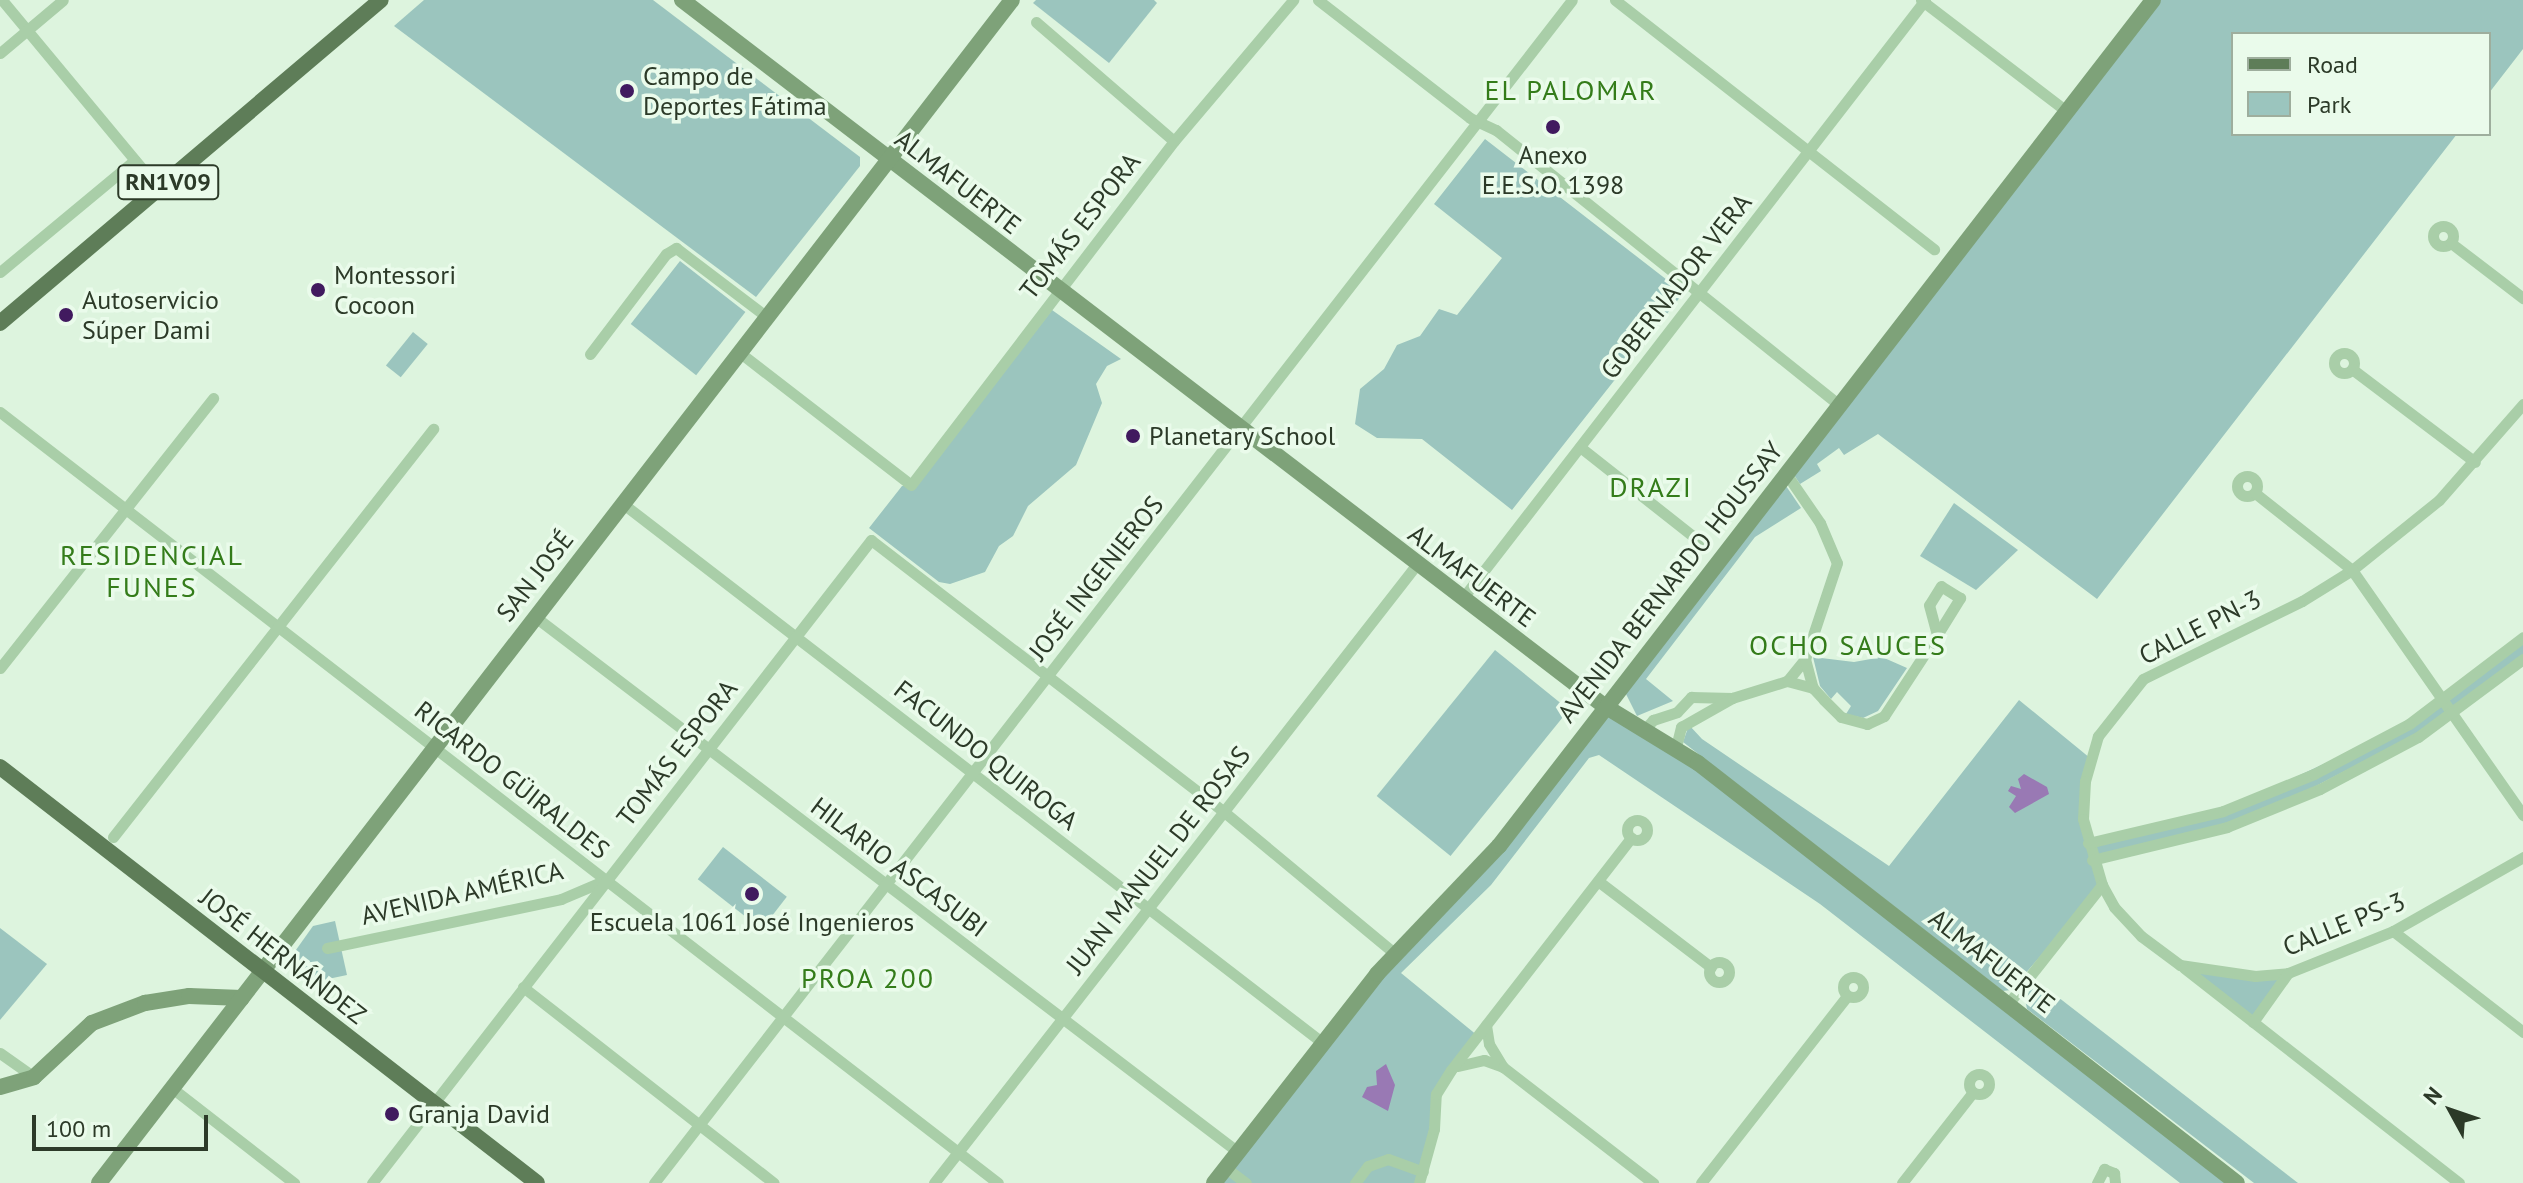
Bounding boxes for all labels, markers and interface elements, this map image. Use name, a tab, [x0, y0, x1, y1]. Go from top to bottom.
legend	[2231, 32, 2491, 136]
text: Road	[2307, 49, 2358, 80]
place label: Campo de Deportes Fátima	[643, 60, 827, 122]
district label: EL PALOMAR	[1484, 73, 1658, 107]
marker: Campo de Deportes Fátima	[618, 82, 636, 100]
text: Park	[2307, 89, 2351, 120]
marker: Anexo E.E.S.O. 1398	[1544, 118, 1562, 136]
street label: ALMAFUERTE	[889, 123, 1027, 241]
place label: Anexo E.E.S.O. 1398	[1481, 139, 1625, 200]
street label: TOMÁS ESPORA	[1013, 147, 1147, 305]
road number: RN1V09	[116, 162, 220, 202]
street label: GOBERNADOR VERA	[1594, 187, 1758, 385]
place label: Montessori Cocoon	[334, 259, 456, 320]
marker: Montessori Cocoon	[309, 281, 327, 299]
place label: Autoservicio Súper Dami	[82, 284, 219, 346]
marker: Autoservicio Súper Dami	[57, 306, 75, 324]
place label: Planetary School	[1149, 420, 1336, 452]
marker: Planetary School	[1124, 427, 1142, 445]
street label: AVENIDA BERNARDO HOUSSAY	[1550, 435, 1790, 729]
district label: DRAZI	[1609, 470, 1693, 504]
street label: JOSÉ INGENIEROS	[1022, 490, 1170, 666]
street label: ALMAFUERTE	[1402, 518, 1542, 634]
street label: SAN JOSÉ	[490, 524, 580, 628]
district label: RESIDENCIAL FUNES	[60, 538, 244, 604]
street label: CALLE PN-3	[2134, 583, 2266, 671]
district label: OCHO SAUCES	[1749, 628, 1947, 662]
street label: TOMÁS ESPORA	[610, 674, 744, 832]
street label: FACUNDO QUIROGA	[888, 674, 1084, 836]
street label: RICARDO GÜIRALDES	[409, 694, 615, 866]
street label: JUAN MANUEL DE ROSAS	[1059, 739, 1257, 981]
street label: HILARIO ASCASUBI	[804, 790, 994, 944]
street label: AVENIDA AMÉRICA	[357, 854, 567, 932]
street label: JOSÉ HERNÁNDEZ	[194, 881, 372, 1031]
marker: Escuela 1061 José Ingenieros	[743, 885, 761, 903]
street label: CALLE PS-3	[2278, 885, 2410, 963]
street label: ALMAFUERTE	[1923, 902, 2061, 1020]
place label: Escuela 1061 José Ingenieros	[590, 906, 914, 938]
district label: PROA 200	[800, 961, 936, 995]
north arrow	[2411, 1071, 2491, 1151]
text: N	[2417, 1081, 2448, 1110]
place label: Granja David	[408, 1098, 550, 1130]
scale bar	[36, 1099, 212, 1149]
marker: Granja David	[383, 1105, 401, 1123]
text: 100 m	[46, 1113, 111, 1144]

